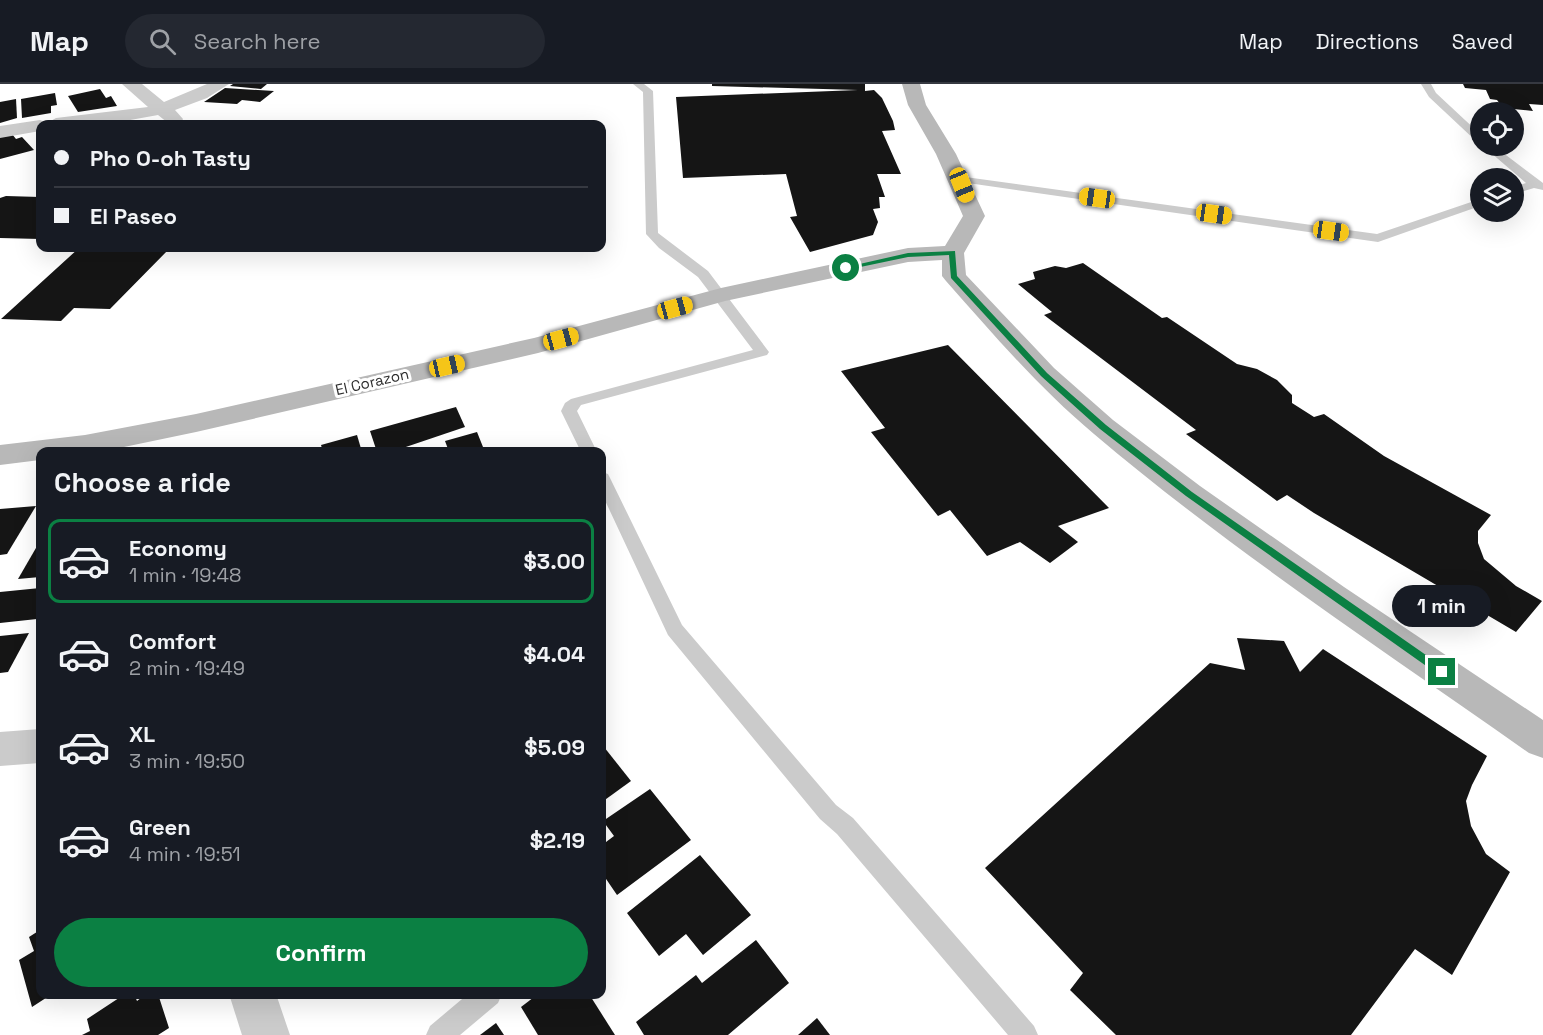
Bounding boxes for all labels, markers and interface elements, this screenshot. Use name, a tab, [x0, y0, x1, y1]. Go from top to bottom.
search box	[125, 14, 545, 68]
text: Map	[30, 23, 89, 59]
icon: search	[146, 25, 179, 58]
text: Search here	[194, 27, 321, 55]
text: Map	[1239, 28, 1283, 55]
text: Directions	[1316, 28, 1419, 55]
text: Saved	[1452, 28, 1513, 55]
map controls	[1470, 102, 1524, 222]
button: locate	[1470, 102, 1524, 156]
text: Pho O-oh Tasty	[90, 144, 251, 172]
car	[947, 165, 977, 205]
button: layers	[1470, 168, 1524, 222]
car	[1078, 187, 1116, 209]
text: El Paseo	[90, 202, 177, 230]
car	[1195, 203, 1233, 225]
car	[1312, 220, 1350, 242]
route start	[832, 254, 859, 281]
car	[655, 295, 695, 321]
car	[541, 326, 581, 352]
car	[427, 353, 467, 379]
street label: El Corazon	[333, 364, 411, 399]
text: Choose a ride	[54, 465, 231, 500]
icon: car	[57, 534, 111, 588]
text: Economy	[129, 534, 227, 562]
text: $3.00	[523, 547, 585, 575]
text: 1 min · 19:48	[129, 562, 242, 588]
callout: 1 min	[1392, 585, 1492, 627]
text: 1 min	[1417, 593, 1466, 619]
icon: car	[57, 627, 111, 681]
text: Comfort	[129, 627, 217, 655]
text: $4.04	[523, 640, 585, 668]
text: 2 min · 19:49	[129, 655, 245, 681]
route end	[1428, 658, 1455, 685]
icon: car	[57, 720, 111, 774]
text: XL	[129, 720, 155, 748]
text: $5.09	[524, 733, 585, 761]
text: 3 min · 19:50	[129, 748, 245, 774]
icon: car	[57, 813, 111, 867]
text: Green	[129, 813, 191, 841]
text: $2.19	[530, 826, 585, 854]
text: 4 min · 19:51	[129, 841, 241, 867]
button: Confirm	[54, 918, 588, 987]

